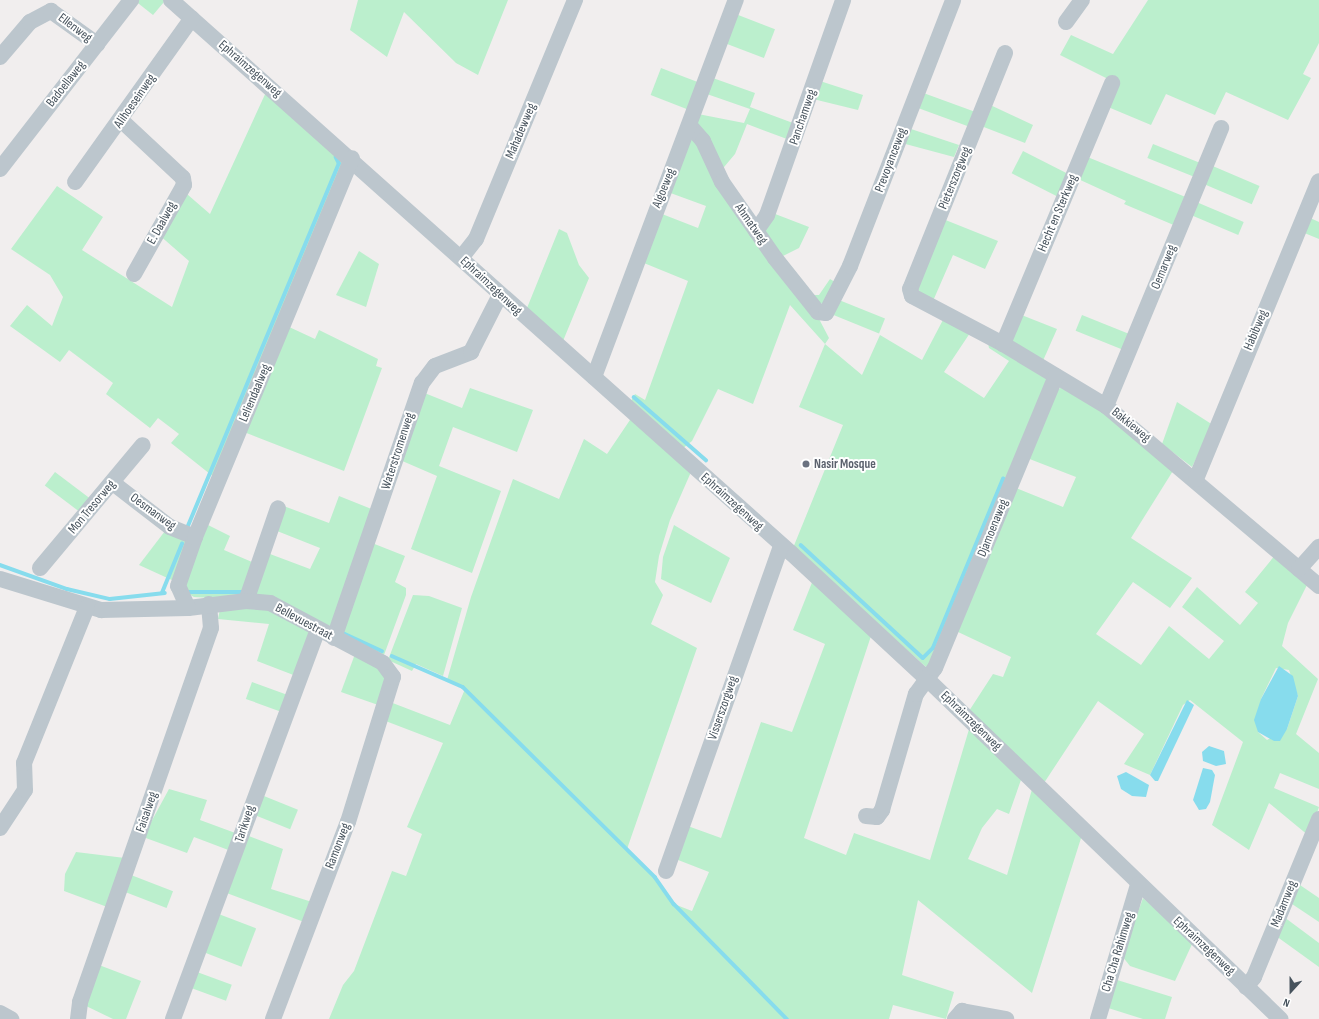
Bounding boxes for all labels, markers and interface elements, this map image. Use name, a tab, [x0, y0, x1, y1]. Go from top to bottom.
street label: Ellenweg	[55, 10, 95, 46]
street label: Ephraimzegenweg	[215, 37, 285, 101]
street label: Badoellaweg	[43, 58, 89, 110]
street label: Alihoeseinweg	[111, 71, 159, 131]
street label: Panchamweg	[786, 87, 820, 147]
street label: Mahadewweg	[502, 101, 540, 161]
street label: Prevoyanceweg	[872, 126, 910, 194]
street label: Pieterszorgweg	[935, 144, 975, 212]
street label: Algoeweg	[649, 166, 679, 210]
street label: Hecht en Sterkweg	[1035, 172, 1081, 254]
street label: E. Daalweg	[144, 199, 180, 247]
street label: Ahmatweg	[731, 201, 771, 247]
street label: Oemarweg	[1148, 242, 1180, 292]
street label: Ephraimzegenweg	[457, 253, 525, 319]
street label: Habibweg	[1241, 307, 1271, 353]
street label: Leliendaalweg	[236, 362, 274, 424]
street label: Bakkieweg	[1108, 404, 1154, 446]
street label: Waterstromenweg	[378, 411, 418, 491]
place label: Nasir Mosque	[814, 456, 876, 472]
marker: Nasir Mosque	[801, 459, 811, 469]
street label: Ephraimzegenweg	[697, 470, 767, 534]
street label: Mon Tresorweg	[65, 477, 119, 537]
street label: Oesmanweg	[127, 490, 179, 534]
street label: Djamoenaweg	[974, 497, 1012, 559]
street label: Bellevuestraat	[273, 600, 335, 644]
street label: Visserszorgweg	[705, 674, 741, 742]
street label: Ephraimzegenweg	[937, 688, 1005, 754]
street label: Faisalweg	[133, 790, 161, 834]
street label: Tarikweg	[232, 803, 258, 845]
street label: Ramonweg	[322, 821, 354, 871]
street label: Madamweg	[1268, 878, 1300, 930]
street label: Cha Cha Rahimweg	[1098, 910, 1138, 994]
street label: Ephraimzegenweg	[1170, 913, 1238, 979]
north arrow	[1271, 971, 1311, 1011]
text: N	[1281, 996, 1292, 1010]

